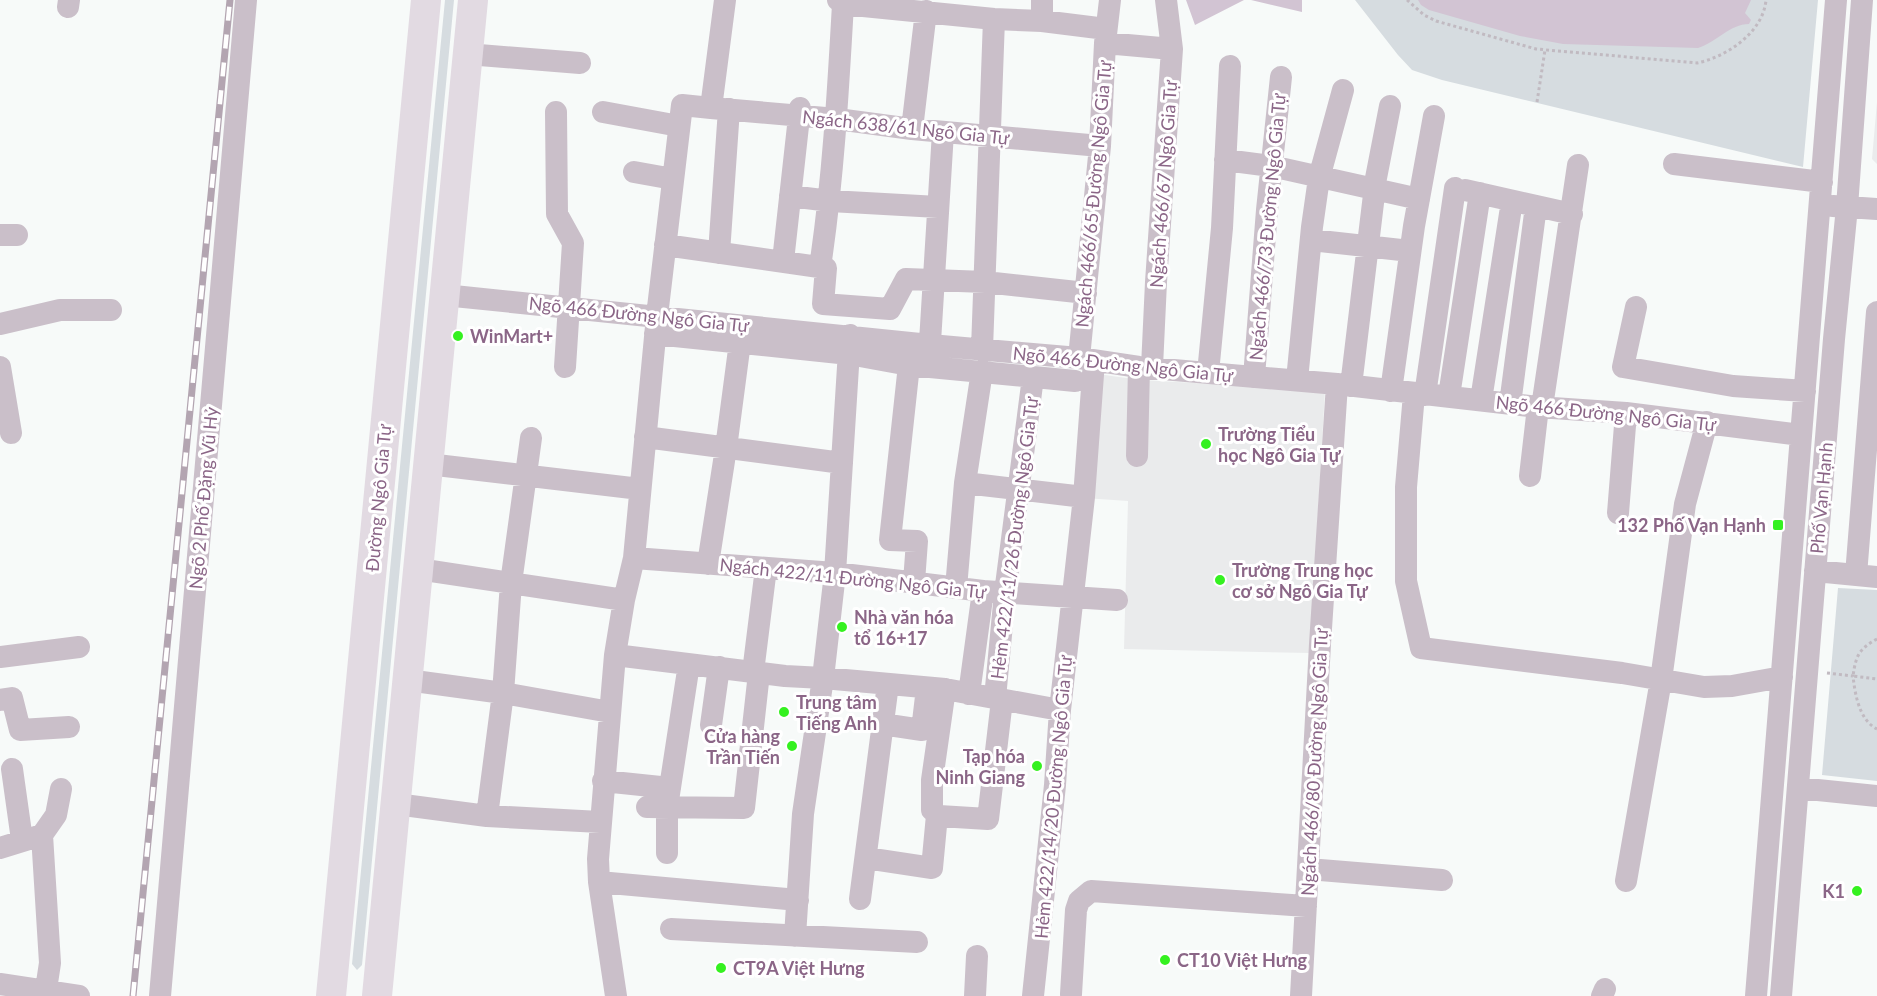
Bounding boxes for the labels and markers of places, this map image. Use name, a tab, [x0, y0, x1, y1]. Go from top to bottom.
place label: WinMart+	[470, 325, 553, 347]
marker: WinMart+	[451, 329, 465, 343]
place label: Trường Tiểu học Ngô Gia Tự	[1218, 423, 1342, 466]
marker: Trường Tiểu học Ngô Gia Tự	[1199, 437, 1213, 451]
place label: 132 Phố Vạn Hạnh	[1617, 514, 1766, 536]
marker: 132 Phố Vạn Hạnh	[1771, 518, 1785, 532]
place label: Trường Trung học cơ sở Ngô Gia Tự	[1232, 559, 1374, 602]
marker: Trường Trung học cơ sở Ngô Gia Tự	[1213, 573, 1227, 587]
place label: Nhà văn hóa tổ 16+17	[854, 606, 954, 649]
marker: Nhà văn hóa tổ 16+17	[835, 620, 849, 634]
place label: Trung tâm Tiếng Anh	[796, 691, 877, 734]
marker: Trung tâm Tiếng Anh	[777, 705, 791, 719]
place label: Cửa hàng Trần Tiến	[704, 725, 780, 768]
marker: Cửa hàng Trần Tiến	[785, 739, 799, 753]
place label: Tạp hóa Ninh Giang	[936, 745, 1025, 788]
marker: Tạp hóa Ninh Giang	[1030, 759, 1044, 773]
place label: K1	[1822, 880, 1845, 902]
marker: K1	[1850, 884, 1864, 898]
place label: CT10 Việt Hưng	[1177, 949, 1308, 971]
marker: CT10 Việt Hưng	[1158, 953, 1172, 967]
place label: CT9A Việt Hưng	[733, 957, 865, 979]
marker: CT9A Việt Hưng	[714, 961, 728, 975]

